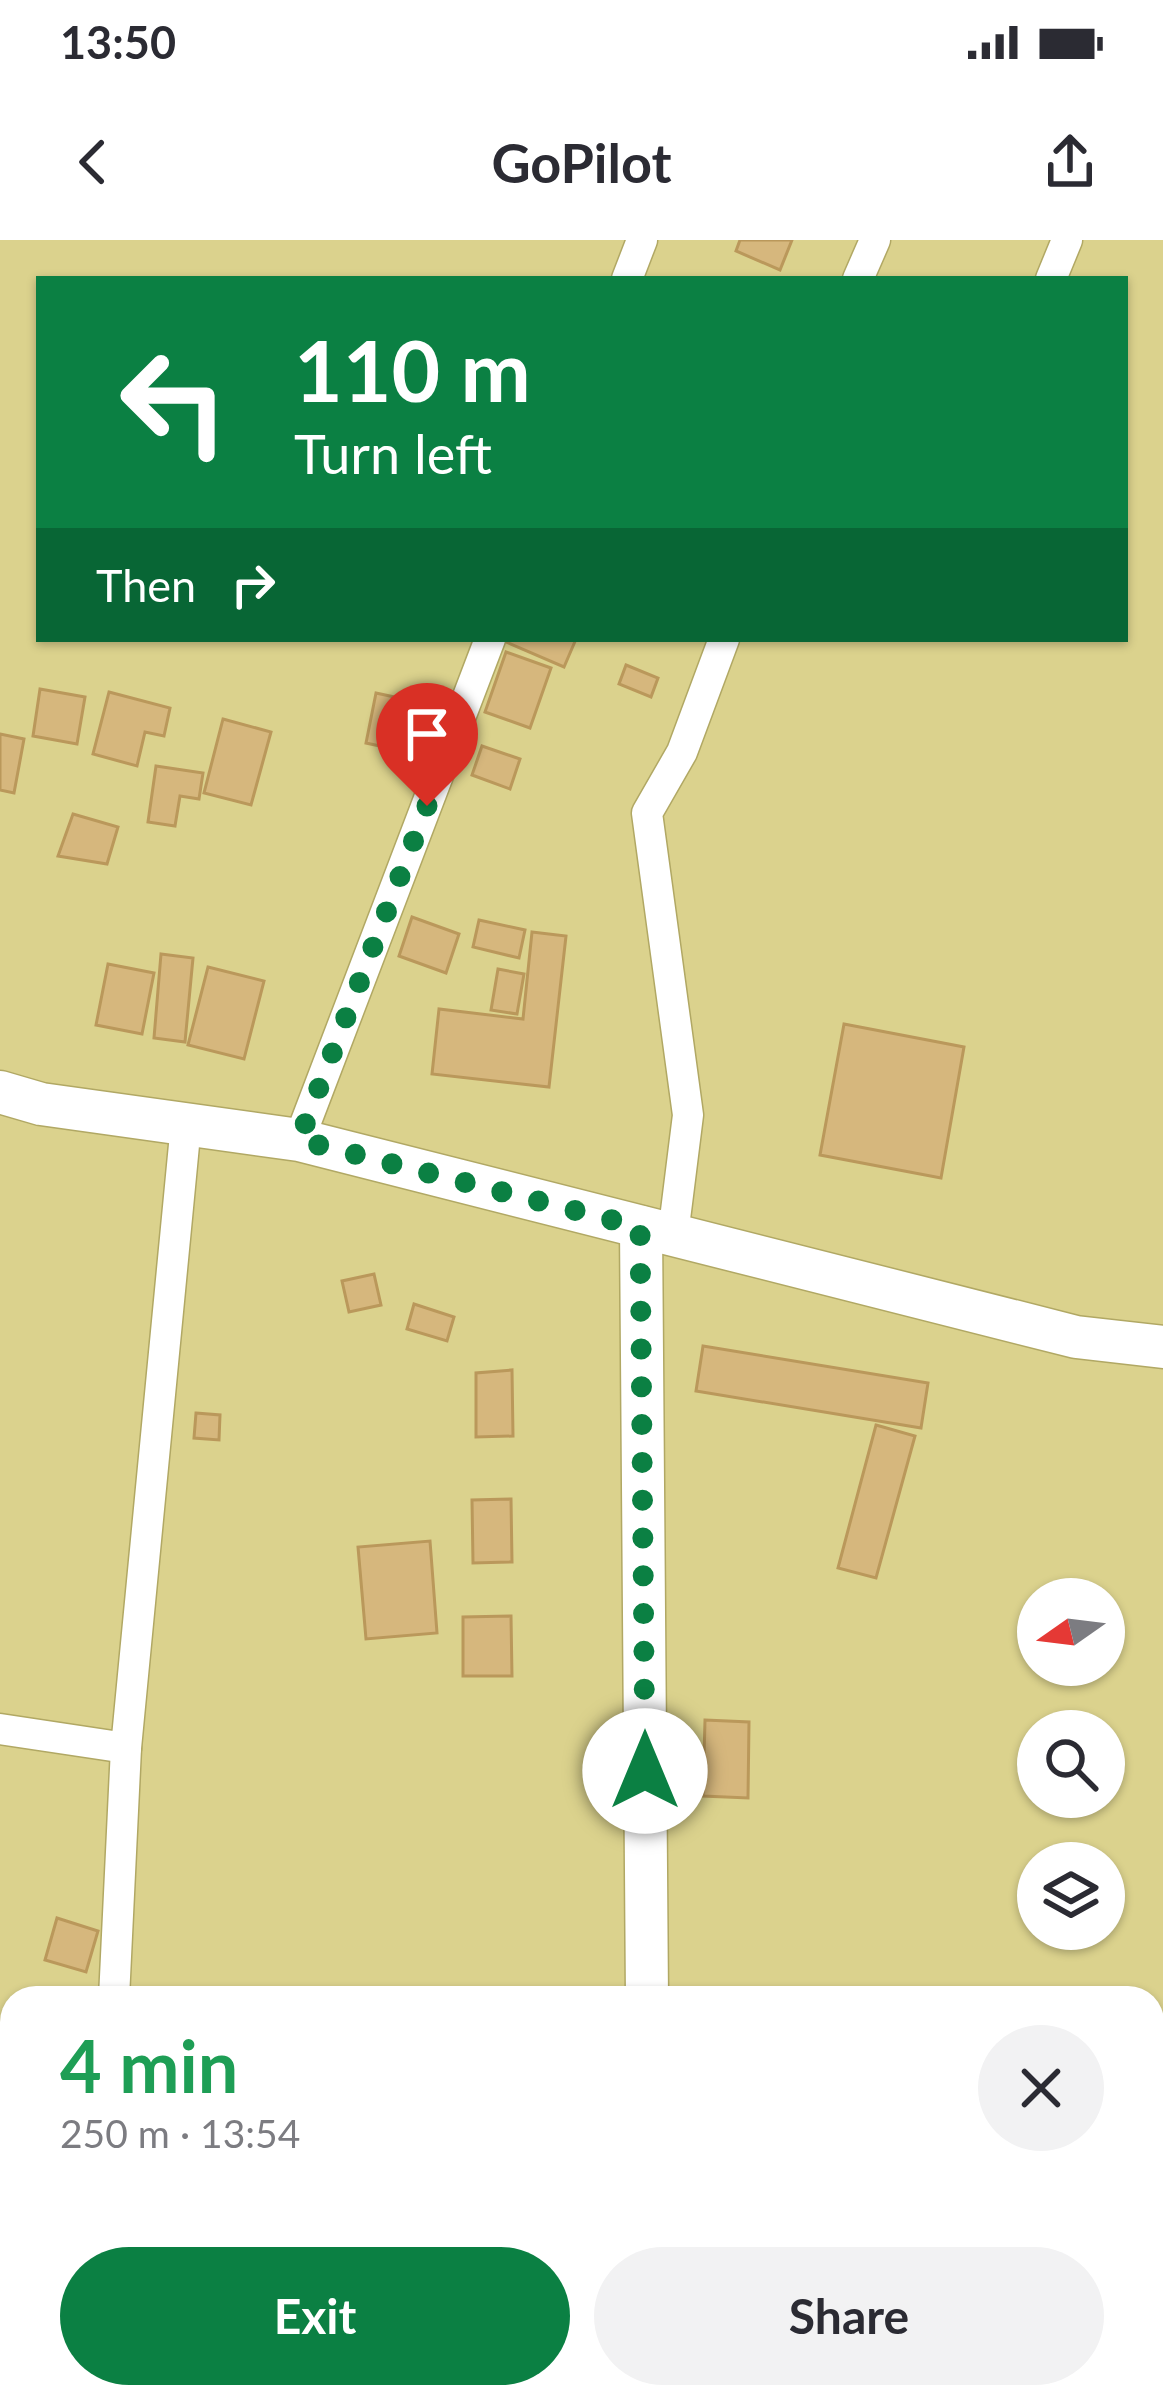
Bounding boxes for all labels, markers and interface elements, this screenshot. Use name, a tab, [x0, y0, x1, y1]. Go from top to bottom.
text: 13:50	[60, 15, 176, 69]
icon: back	[60, 129, 126, 195]
icon: share	[1037, 129, 1103, 195]
text: GoPilot	[491, 130, 672, 195]
text: 110 m	[294, 319, 531, 420]
icon: left	[96, 324, 252, 480]
text: Turn left	[294, 421, 492, 486]
icon: right	[220, 552, 286, 618]
text: Then	[96, 558, 196, 612]
pin	[376, 683, 478, 806]
icon: arrive	[394, 701, 460, 767]
north arrow	[1017, 1578, 1125, 1686]
map controls	[1017, 1578, 1125, 1950]
position arrow	[582, 1708, 708, 1834]
button: search	[1017, 1710, 1125, 1818]
button: layers	[1017, 1842, 1125, 1950]
text: 4 min	[60, 2022, 238, 2108]
button: close	[978, 2025, 1104, 2151]
text: 250 m · 13:54	[60, 2110, 300, 2156]
button: Exit	[60, 2247, 570, 2385]
button: Share	[594, 2247, 1104, 2385]

